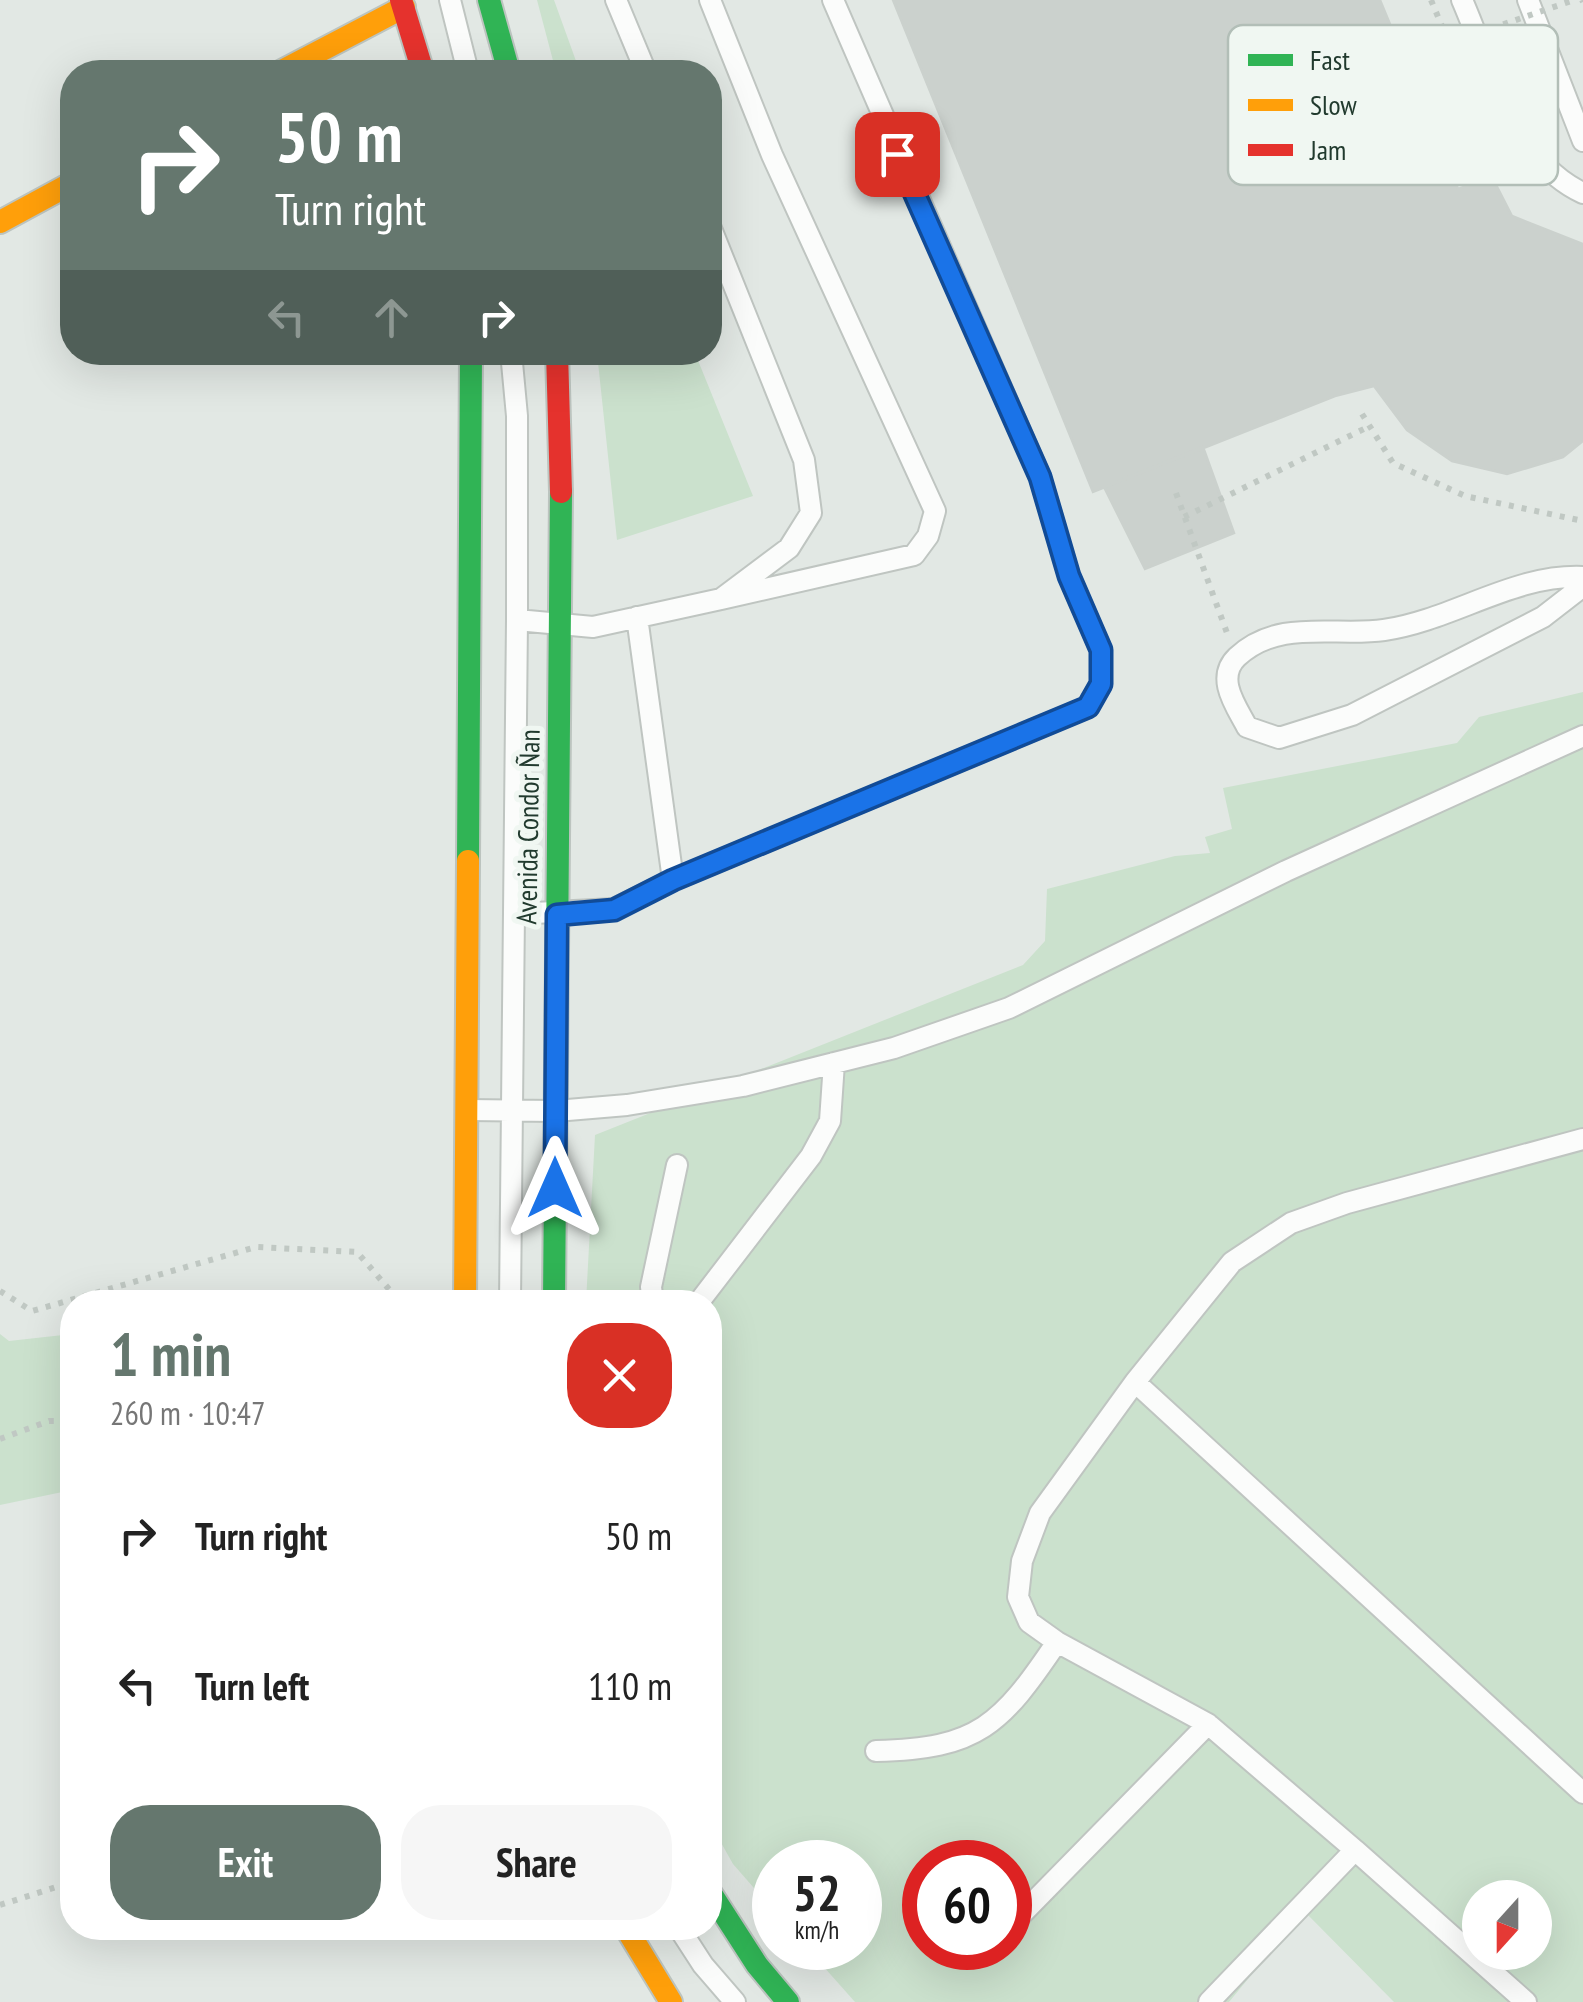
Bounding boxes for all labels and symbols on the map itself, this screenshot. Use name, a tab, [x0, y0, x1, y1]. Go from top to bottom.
legend	[1228, 25, 1558, 185]
text: Fast	[1310, 41, 1350, 78]
text: Slow	[1310, 86, 1357, 123]
pin	[855, 112, 940, 197]
text: Jam	[1309, 131, 1346, 168]
street label: Avenida Condor Ñan	[507, 729, 548, 925]
position arrow	[503, 1136, 607, 1240]
speed limit sign: 60	[902, 1840, 1032, 1970]
north arrow	[1462, 1880, 1552, 1970]

